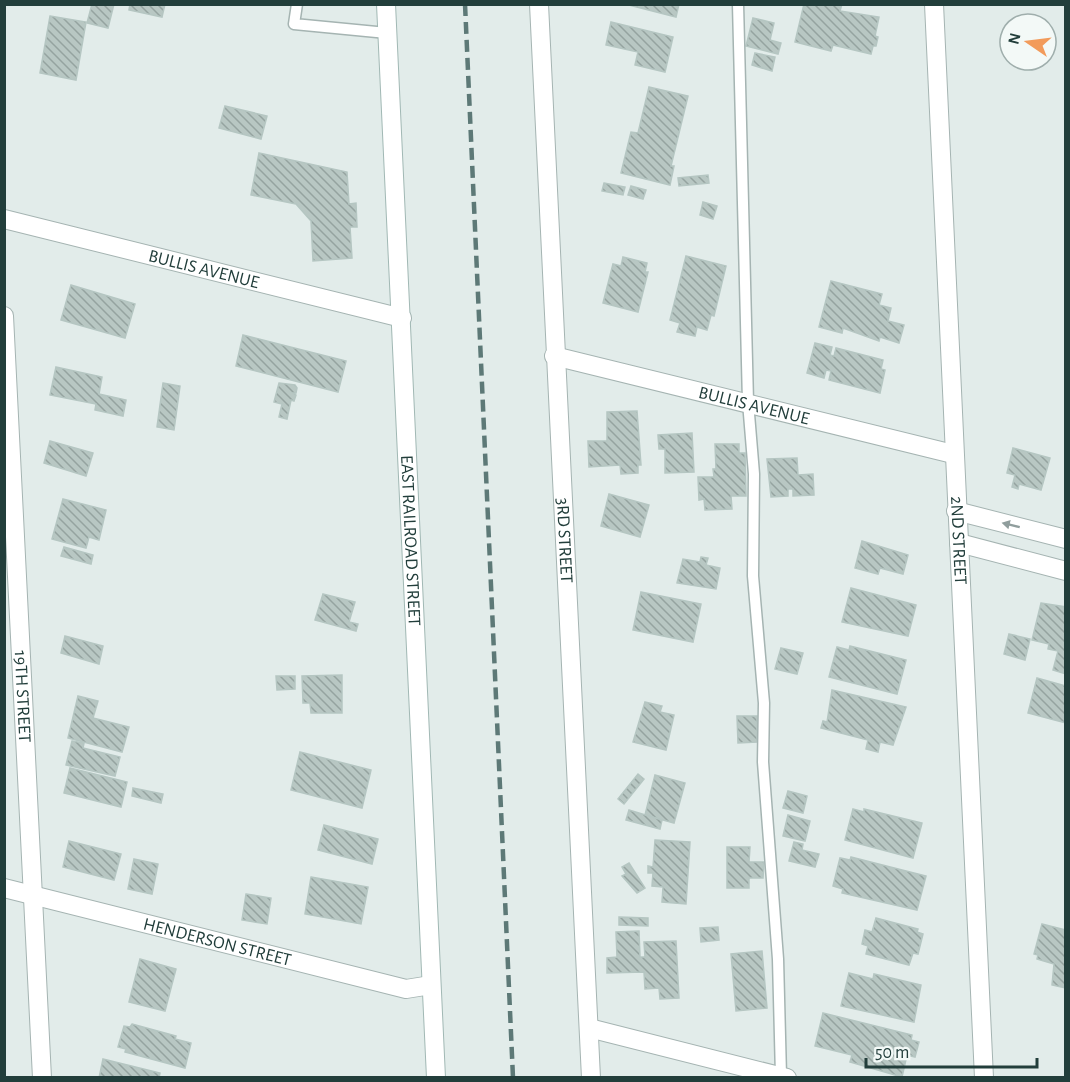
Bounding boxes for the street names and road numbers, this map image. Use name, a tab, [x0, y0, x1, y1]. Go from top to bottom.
street label: BULLIS AVENUE	[146, 247, 261, 292]
street label: BULLIS AVENUE	[697, 384, 811, 428]
street label: EAST RAILROAD STREET	[397, 455, 423, 627]
street label: 2ND STREET	[947, 496, 969, 585]
street label: 3RD STREET	[553, 497, 575, 584]
street label: 19TH STREET	[11, 650, 33, 743]
street label: HENDERSON STREET	[141, 915, 293, 970]

